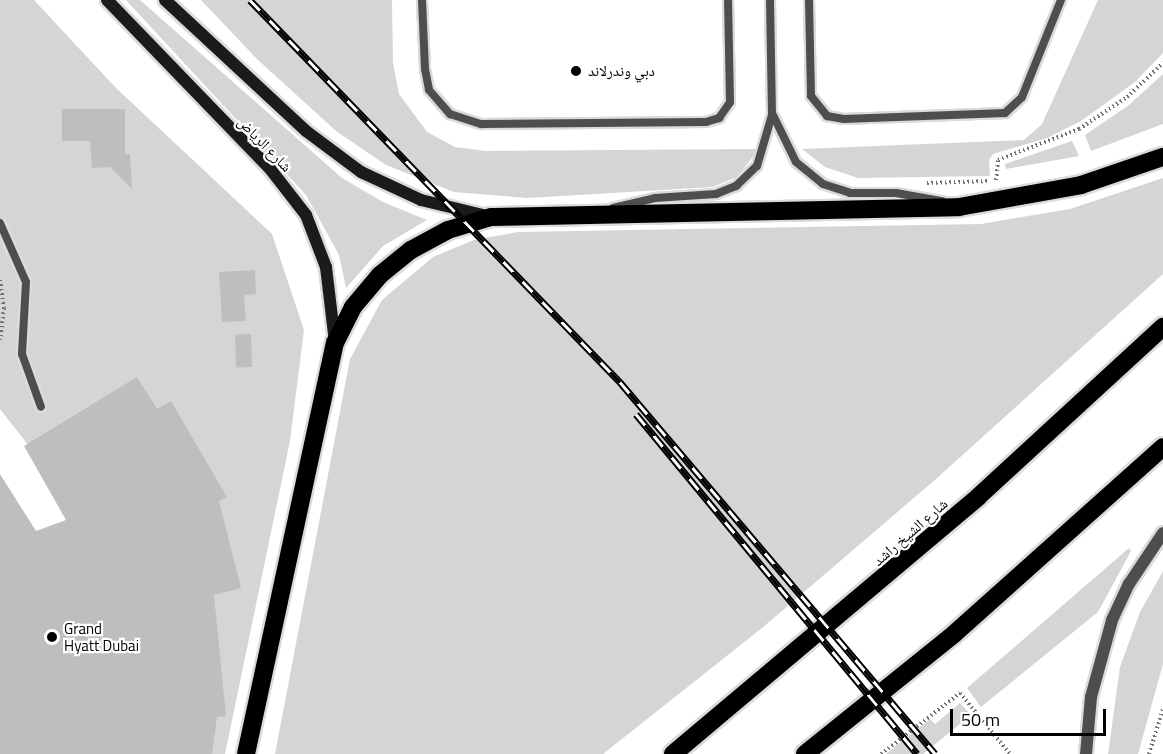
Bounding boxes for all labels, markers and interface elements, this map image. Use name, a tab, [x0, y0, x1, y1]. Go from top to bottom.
place label: دبي وندرلاند	[588, 62, 655, 80]
marker: دبي وندرلاند	[569, 64, 583, 78]
street label: شارع الرياض	[234, 113, 296, 175]
street label: شارع الشيخ راشد	[869, 495, 951, 569]
place label: Grand Hyatt Dubai	[64, 619, 139, 654]
marker: Grand Hyatt Dubai	[45, 630, 59, 644]
scale bar	[953, 697, 1109, 735]
text: 50 m	[961, 706, 1000, 733]

